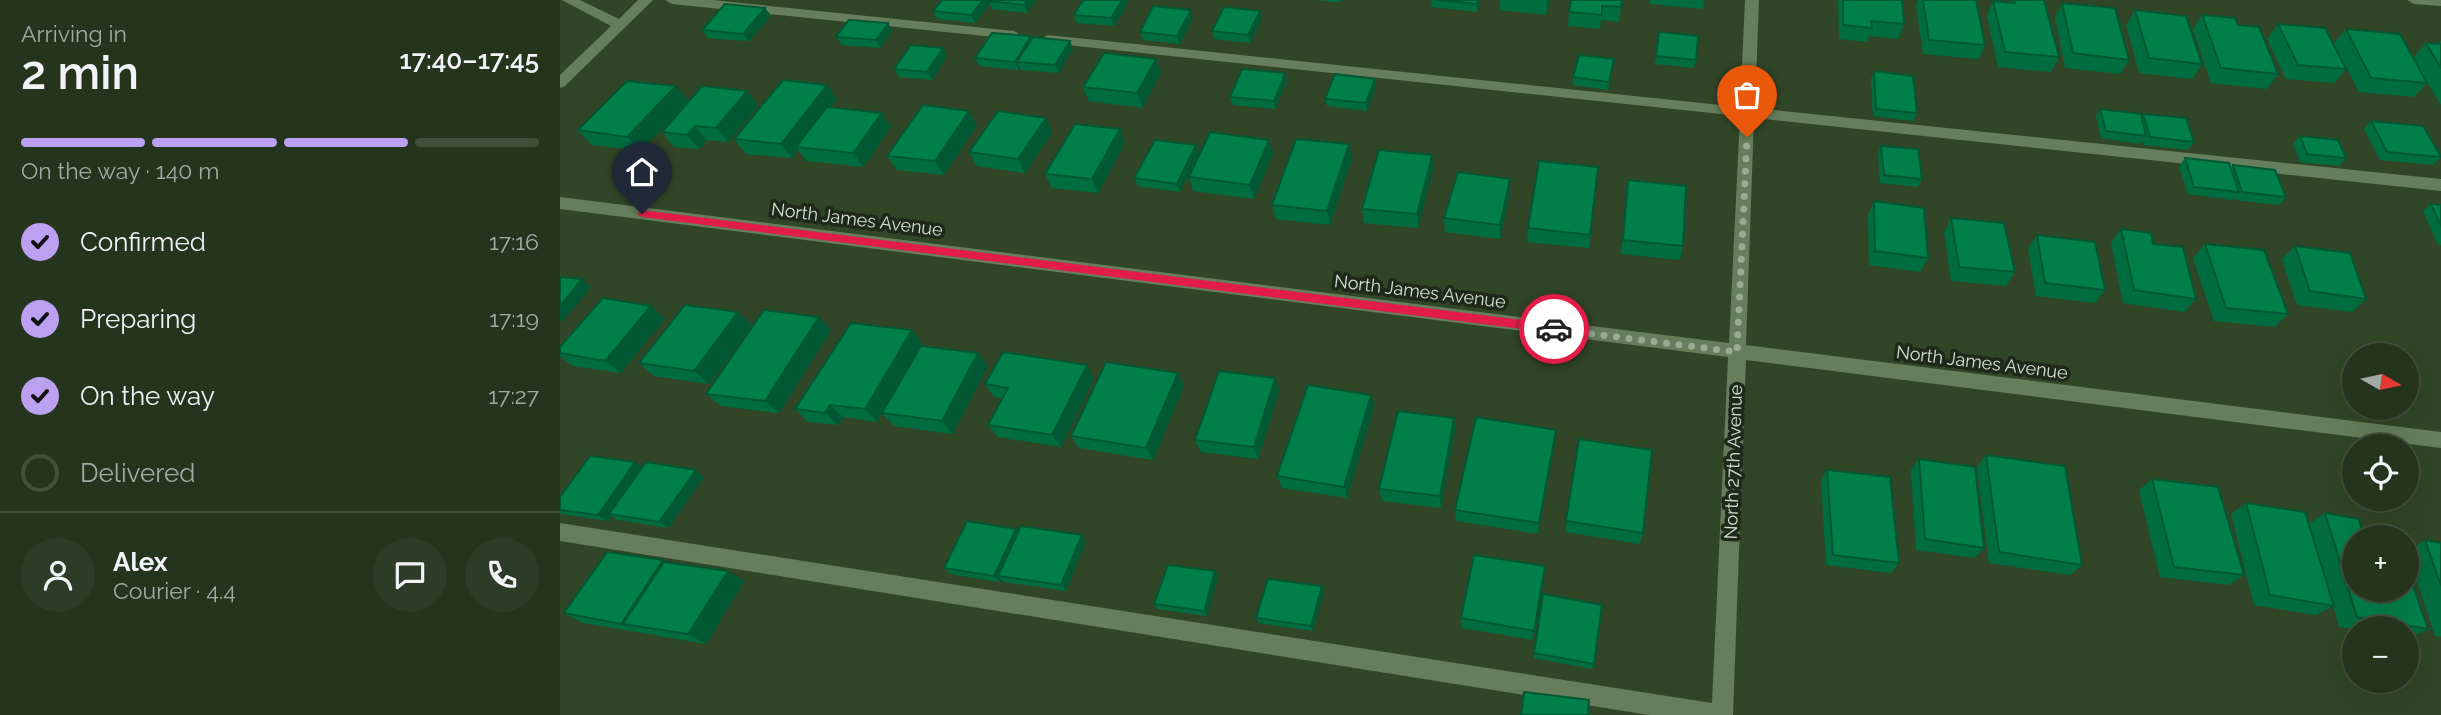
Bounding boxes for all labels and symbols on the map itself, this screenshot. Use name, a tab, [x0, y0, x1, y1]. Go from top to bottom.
pin	[1717, 65, 1777, 137]
pin	[612, 142, 672, 214]
street label: North James Avenue	[770, 198, 944, 240]
street label: North James Avenue	[1333, 270, 1507, 312]
courier	[1519, 294, 1589, 364]
street label: North James Avenue	[1895, 341, 2069, 383]
north arrow	[2342, 343, 2418, 420]
street label: North 27th Avenue	[1720, 384, 1746, 540]

